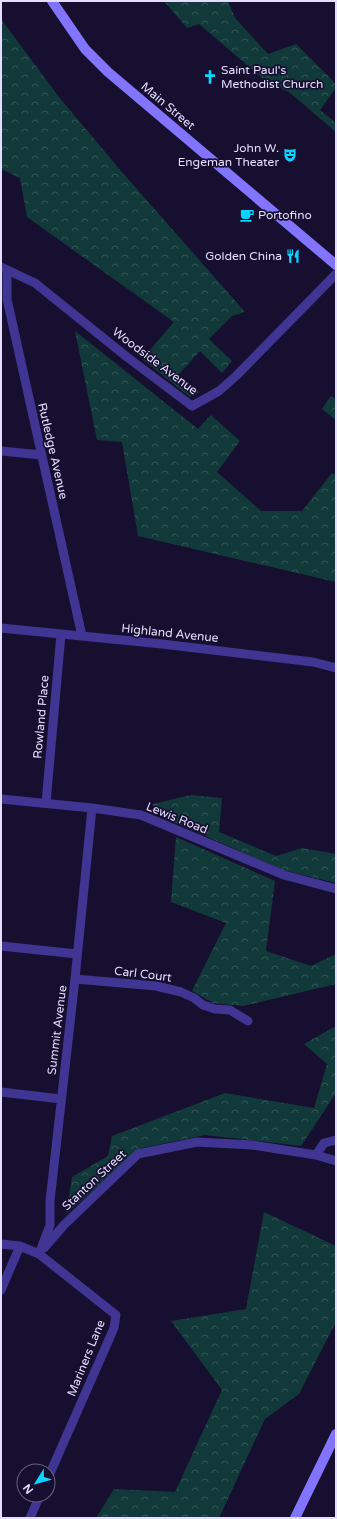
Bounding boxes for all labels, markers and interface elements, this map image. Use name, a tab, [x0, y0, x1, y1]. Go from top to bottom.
place label: Saint Paul's Methodist Church	[221, 63, 323, 91]
church icon: Saint Paul's Methodist Church	[202, 69, 218, 85]
street label: Main Street	[138, 79, 198, 133]
place label: John W. Engeman Theater	[178, 141, 279, 169]
theatre icon: John W. Engeman Theater	[282, 147, 298, 163]
cafe icon: Portofino	[239, 207, 255, 223]
place label: Portofino	[258, 208, 312, 222]
restaurant icon: Golden China	[285, 248, 301, 264]
place label: Golden China	[205, 249, 282, 263]
street label: Woodside Avenue	[110, 324, 200, 398]
street label: Rutledge Avenue	[35, 402, 71, 501]
street label: Highland Avenue	[121, 621, 219, 645]
street label: Rowland Place	[30, 674, 52, 759]
street label: Lewis Road	[144, 799, 210, 837]
street label: Carl Court	[113, 964, 173, 985]
street label: Summit Avenue	[45, 984, 69, 1076]
street label: Stanton Street	[59, 1147, 129, 1213]
street label: Mariners Lane	[64, 1318, 108, 1398]
north arrow	[16, 1463, 56, 1503]
text: N	[21, 1481, 36, 1496]

